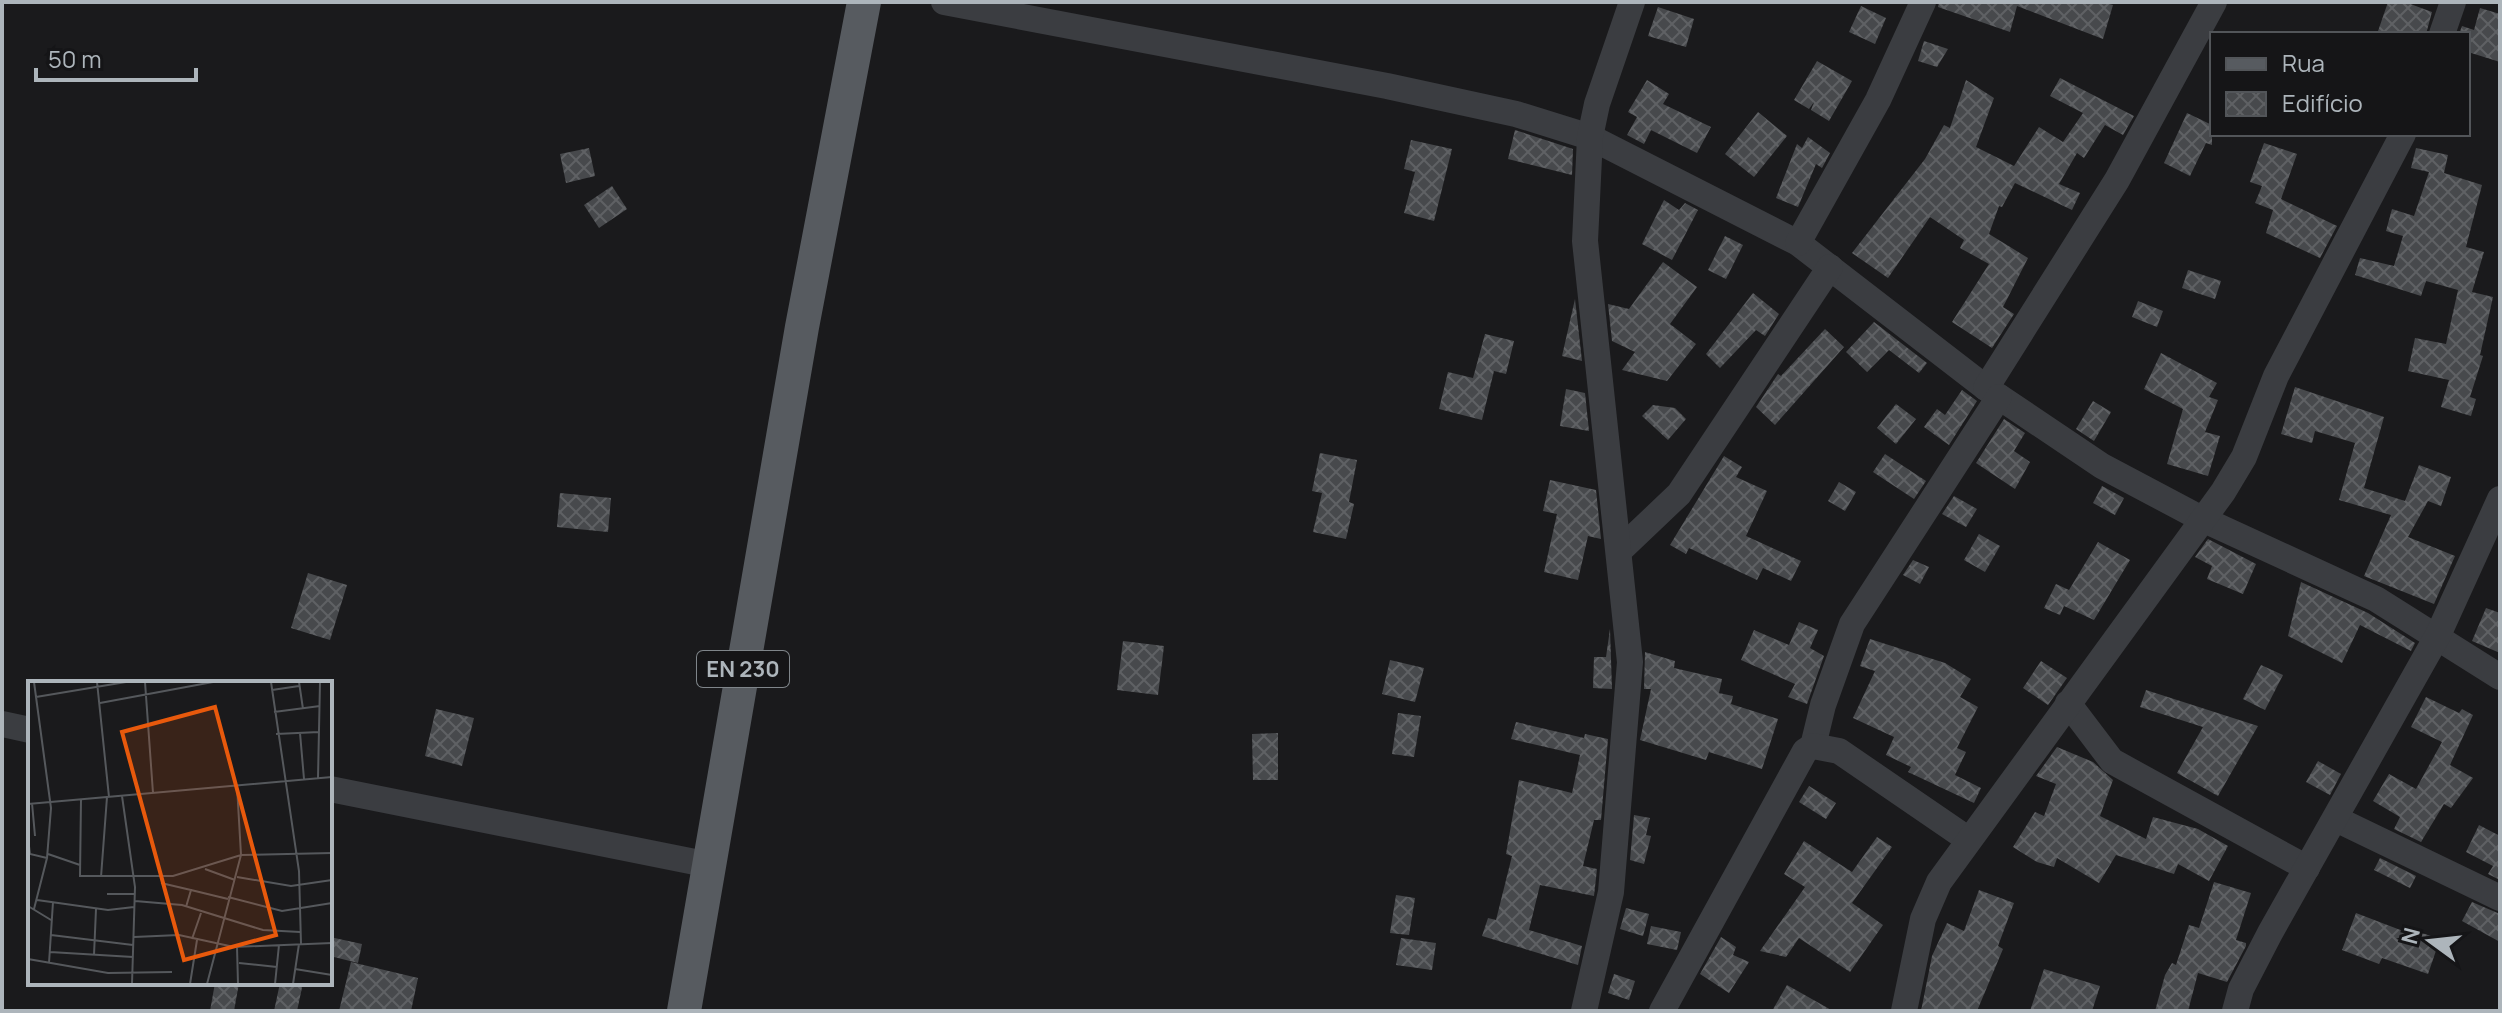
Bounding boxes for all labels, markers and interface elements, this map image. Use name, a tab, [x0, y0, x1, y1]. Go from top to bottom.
scale bar	[36, 32, 196, 82]
legend	[2210, 32, 2470, 136]
text: 50 m	[48, 42, 102, 75]
text: Rua	[2282, 46, 2325, 79]
text: Edifício	[2282, 86, 2363, 119]
road number: EN 230	[697, 651, 789, 687]
inset map	[28, 681, 332, 985]
north arrow	[2390, 901, 2470, 981]
text: N	[2394, 924, 2427, 947]

